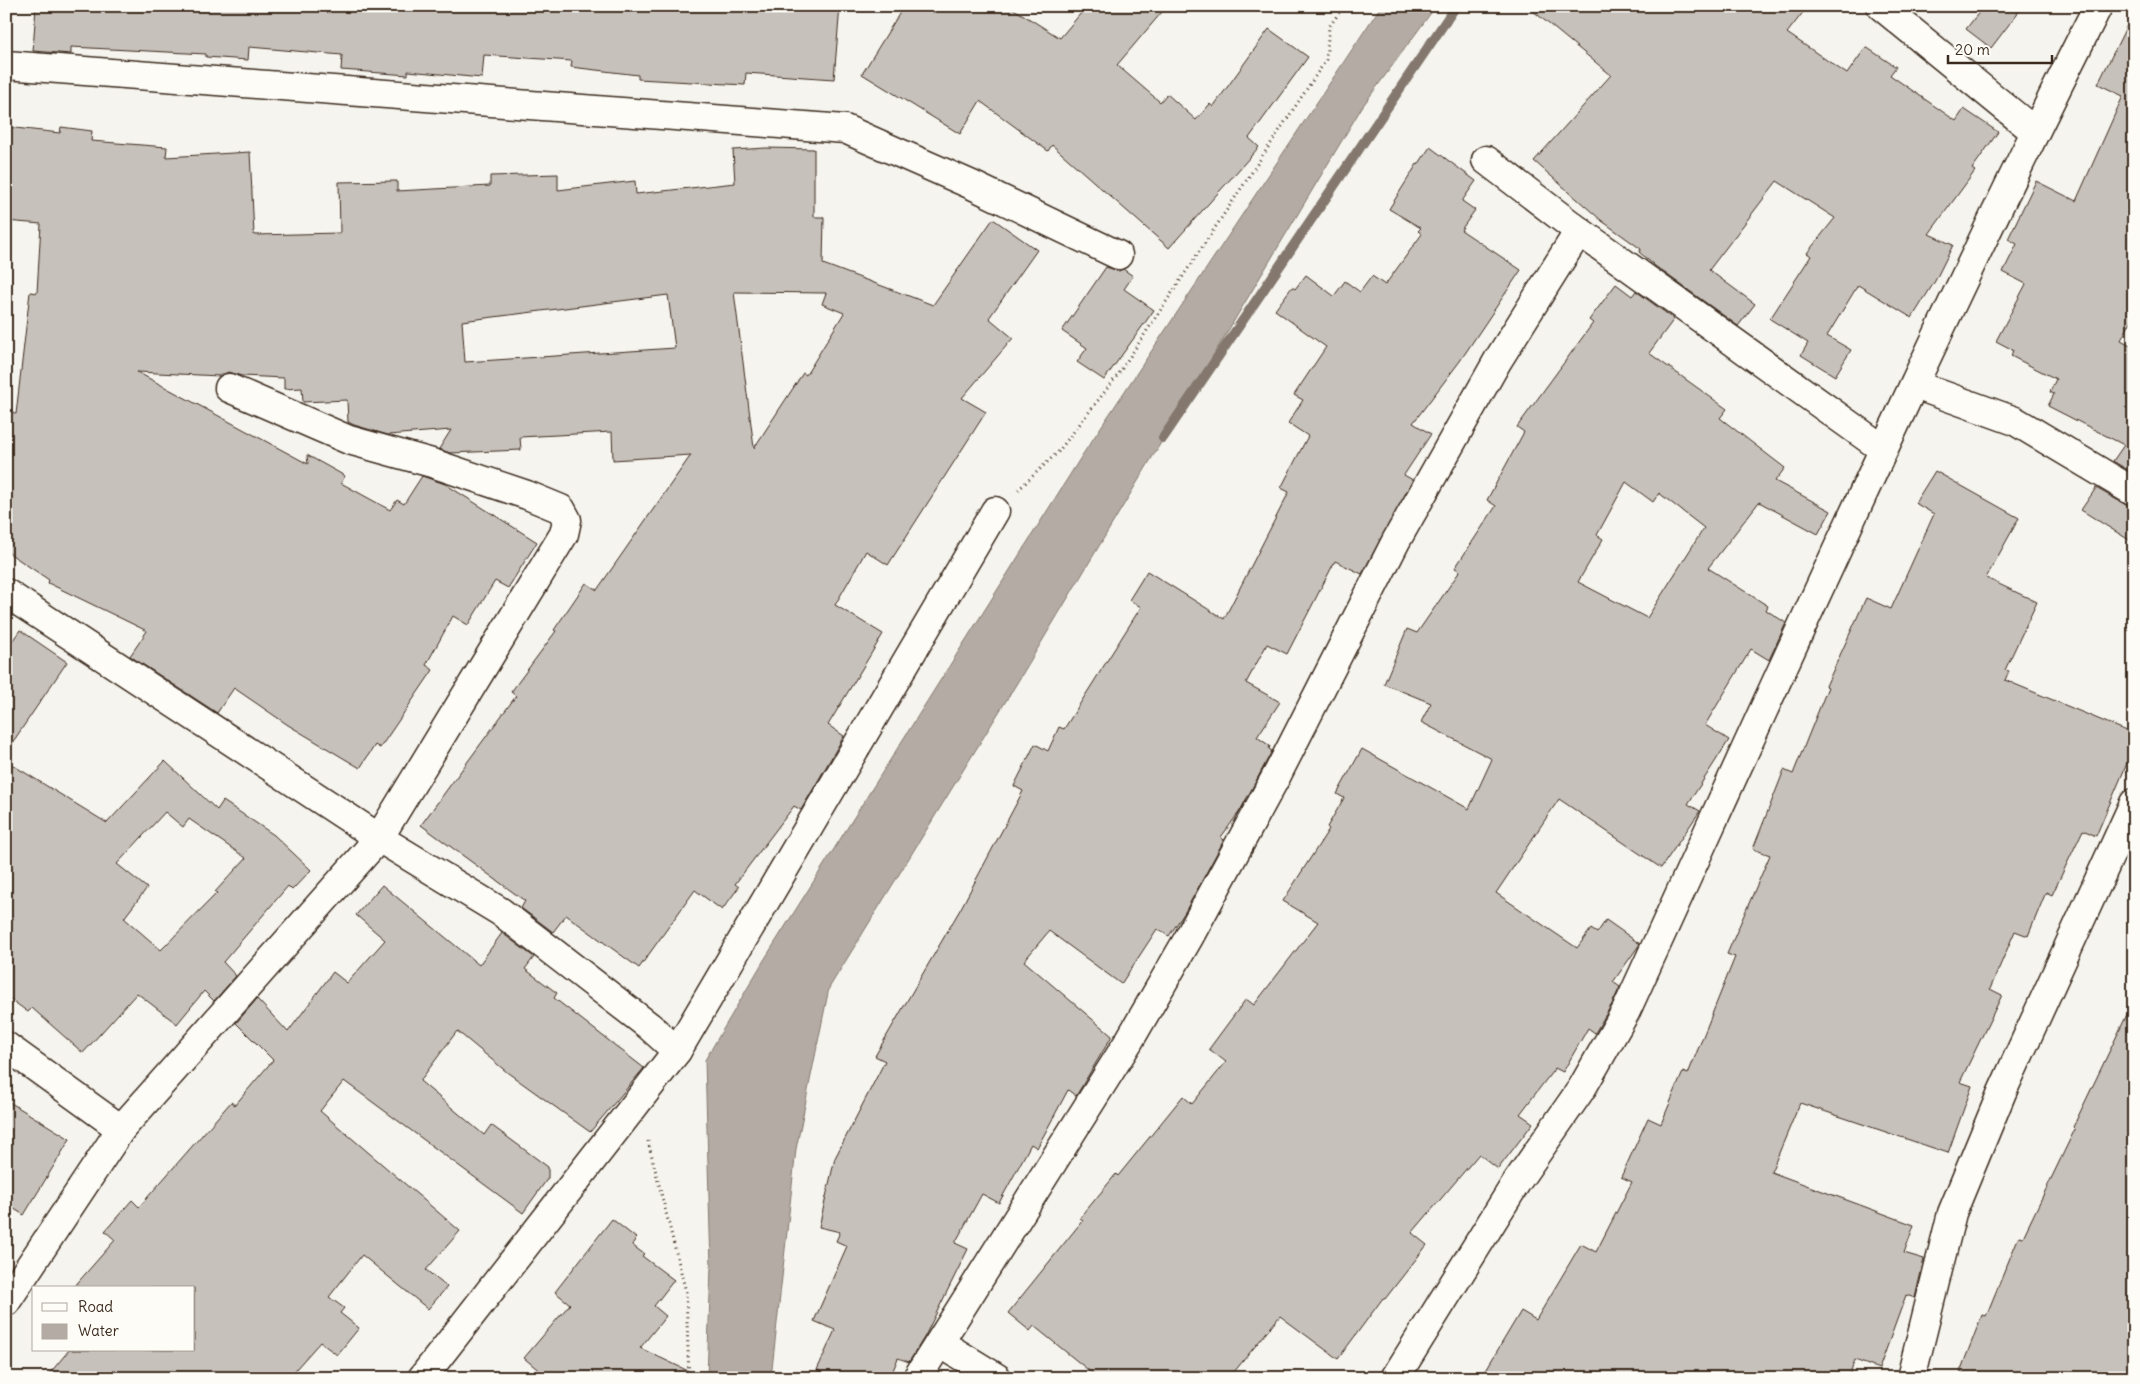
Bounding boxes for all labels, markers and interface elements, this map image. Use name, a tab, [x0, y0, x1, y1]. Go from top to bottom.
scale bar	[1948, 32, 2051, 64]
text: 20 m	[1955, 40, 1990, 59]
legend	[32, 1286, 195, 1352]
text: Road	[78, 1297, 113, 1316]
text: Water	[78, 1321, 119, 1340]

